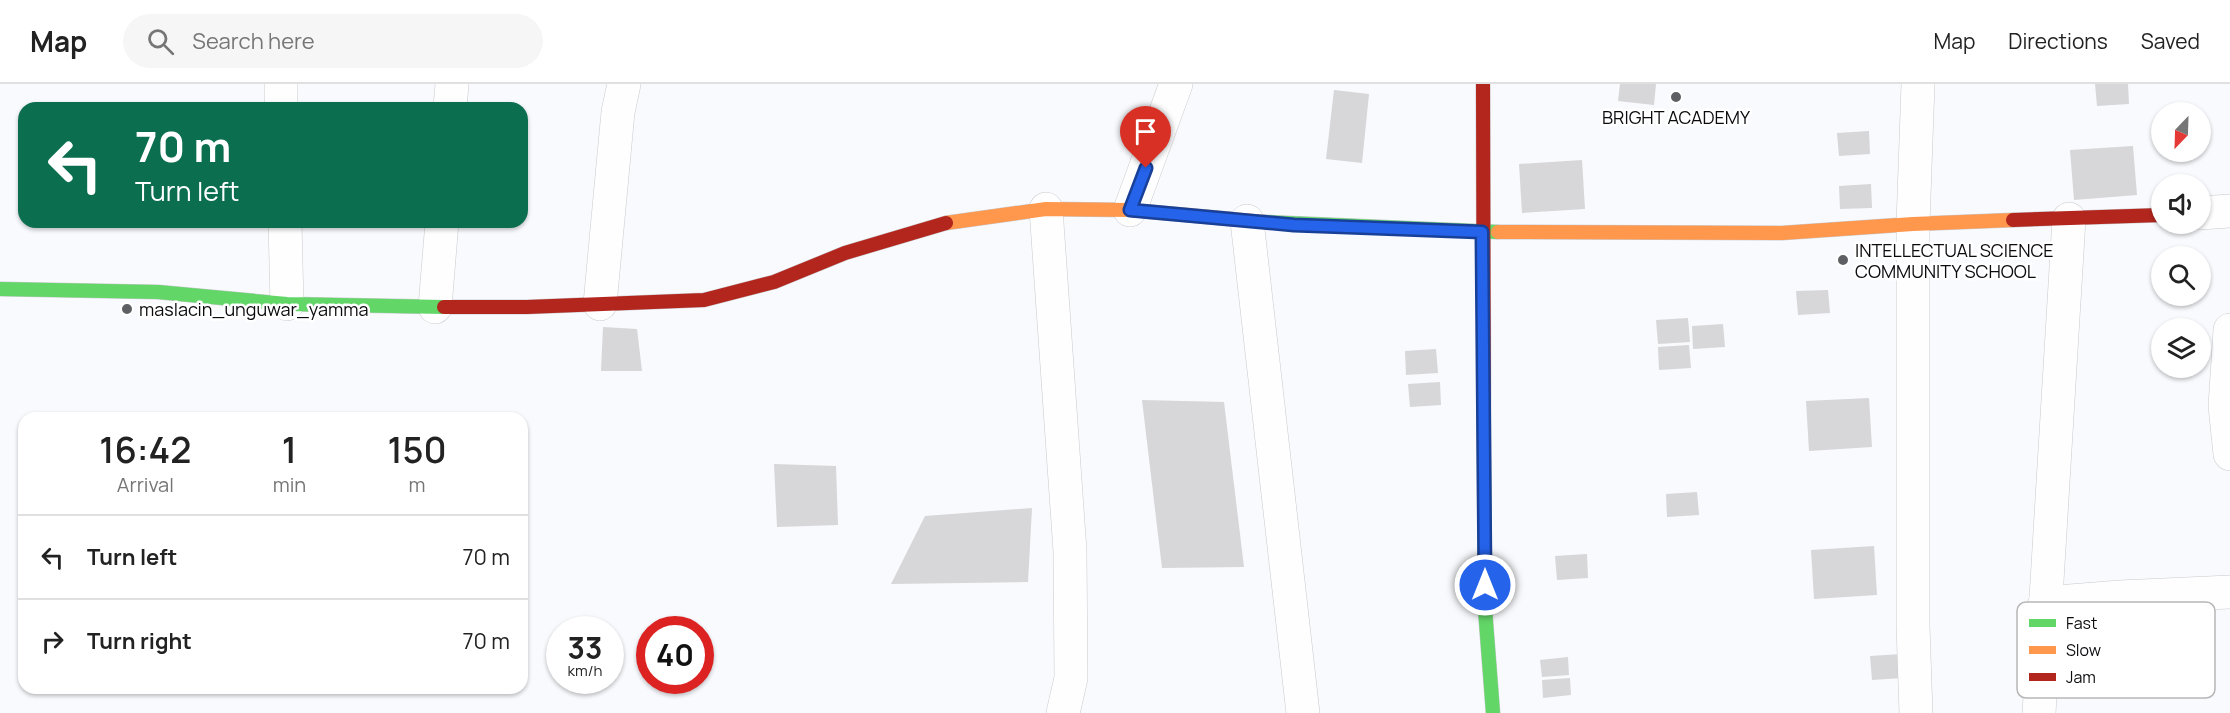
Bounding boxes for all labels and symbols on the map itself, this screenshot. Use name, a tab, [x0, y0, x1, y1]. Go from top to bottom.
marker: BRIGHT ACADEMY	[1669, 90, 1683, 104]
north arrow	[2151, 102, 2211, 162]
place label: BRIGHT ACADEMY	[1602, 105, 1751, 129]
pin	[1120, 106, 1171, 168]
place label: INTELLECTUAL SCIENCE COMMUNITY SCHOOL	[1855, 238, 2054, 283]
marker: INTELLECTUAL SCIENCE COMMUNITY SCHOOL	[1836, 253, 1850, 267]
place label: maslacin_unguwar_yamma	[139, 297, 368, 321]
marker: maslacin_unguwar_yamma	[120, 302, 134, 316]
position arrow	[1453, 553, 1517, 617]
legend	[2017, 602, 2215, 698]
text: Fast	[2066, 612, 2097, 634]
speed limit sign: 40	[636, 616, 714, 694]
text: Slow	[2066, 639, 2101, 661]
text: Jam	[2066, 666, 2096, 688]

